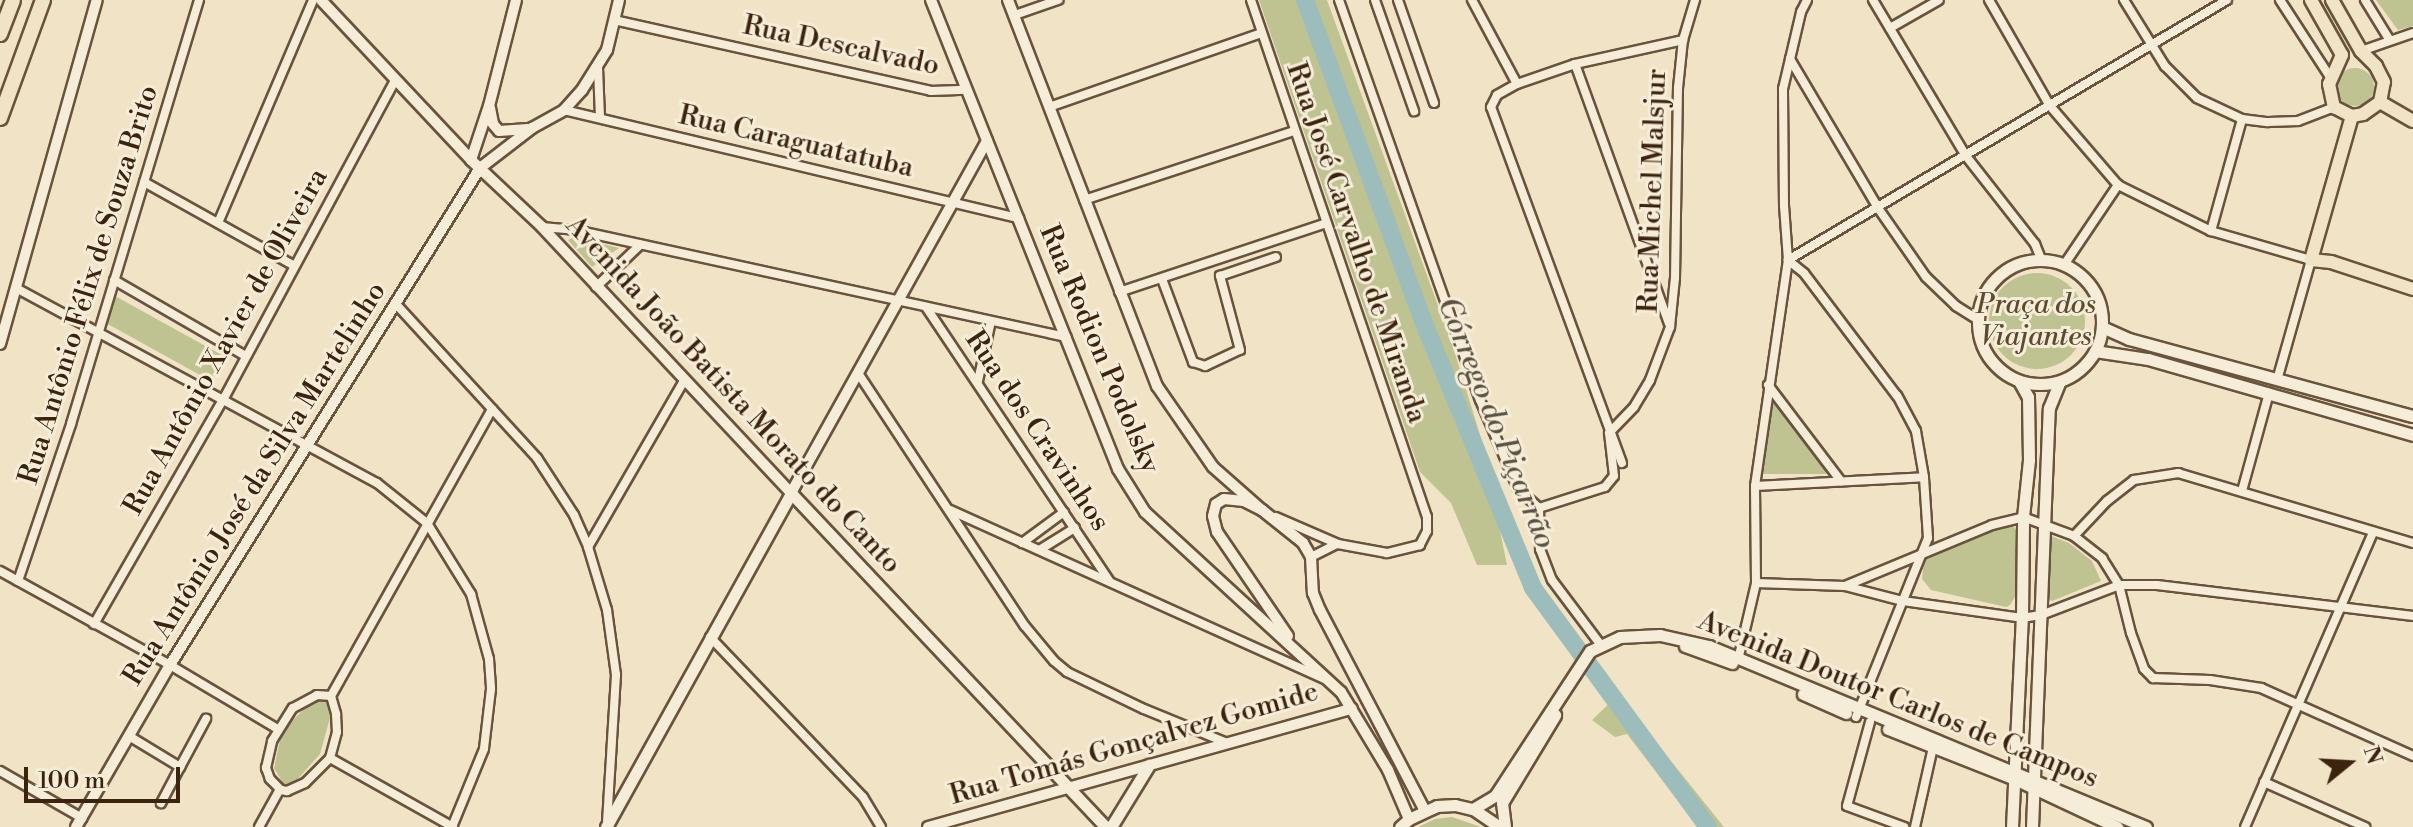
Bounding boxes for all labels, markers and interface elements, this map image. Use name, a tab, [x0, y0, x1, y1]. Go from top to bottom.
street label: Rua Descalvado	[740, 9, 942, 83]
street label: Rua José Carvalho de Miranda	[1278, 58, 1434, 428]
street label: Rua Michel Malsjur	[1632, 68, 1674, 314]
street label: Rua Antônio Félix de Souza Brito	[12, 81, 166, 489]
street label: Rua Caraguatatuba	[675, 99, 917, 185]
street label: Rua Antônio Xavier de Oliveira	[117, 163, 335, 521]
street label: Avenida João Batista Morato do Canto	[558, 209, 908, 581]
street label: Rua Rodion Podolsky	[1031, 220, 1167, 478]
street label: Rua Antônio José da Silva Martelinho	[116, 276, 394, 692]
park label: Praça dos Viajantes	[1976, 288, 2096, 354]
water label: Córrego do Piçarrão	[1429, 292, 1563, 554]
street label: Rua dos Cravinhos	[957, 324, 1117, 538]
street label: Avenida Doutor Carlos de Campos	[1693, 604, 2103, 796]
street label: Rua Tomás Gonçalvez Gomide	[946, 675, 1322, 813]
north arrow	[2309, 723, 2389, 803]
text: N	[2357, 743, 2388, 768]
scale bar	[28, 751, 184, 801]
text: 100 m	[38, 766, 105, 796]

